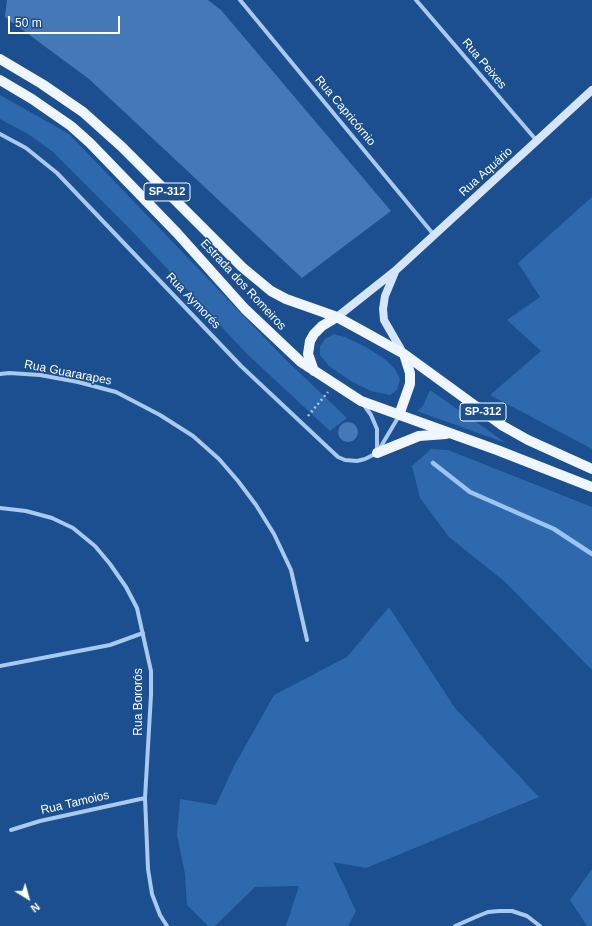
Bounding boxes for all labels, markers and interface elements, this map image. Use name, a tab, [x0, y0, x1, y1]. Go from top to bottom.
scale bar	[10, 8, 122, 34]
text: 50 m	[15, 16, 42, 30]
street label: Rua Peixes	[459, 36, 509, 92]
street label: Rua Capricórnio	[312, 73, 378, 149]
street label: Rua Aquário	[456, 144, 516, 200]
road number: SP-312	[144, 183, 190, 201]
street label: Estrada dos Romeiros	[197, 237, 289, 333]
street label: Rua Aymorés	[163, 270, 223, 332]
street label: Rua Guararapes	[23, 357, 113, 389]
road number: SP-312	[460, 403, 506, 421]
street label: Rua Bororós	[132, 668, 146, 736]
street label: Rua Tamoios	[39, 788, 111, 818]
north arrow	[8, 878, 48, 918]
text: N	[28, 900, 42, 915]

